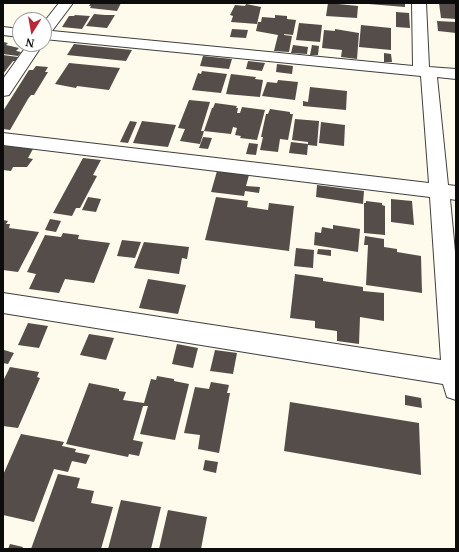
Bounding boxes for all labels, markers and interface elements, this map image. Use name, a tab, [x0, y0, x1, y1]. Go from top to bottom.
north arrow	[12, 12, 52, 52]
text: N	[24, 35, 36, 51]

